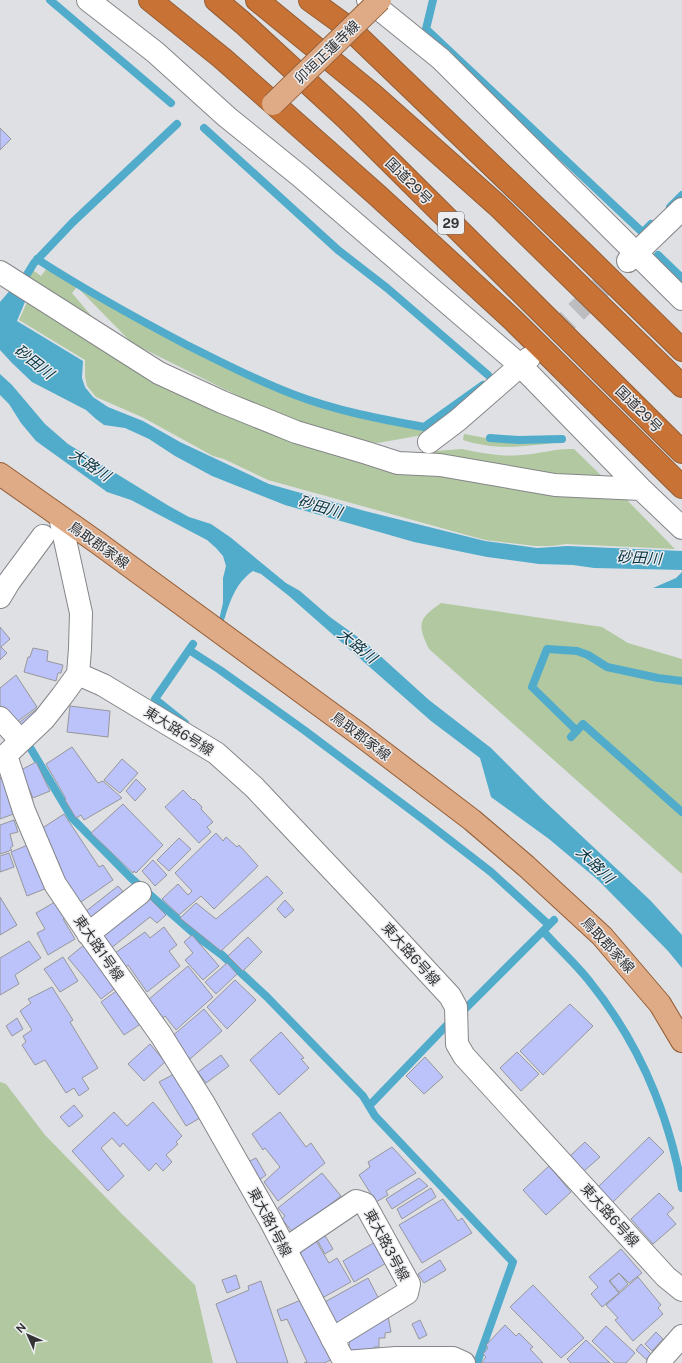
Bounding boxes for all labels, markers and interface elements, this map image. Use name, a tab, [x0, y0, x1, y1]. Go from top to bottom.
street label: 卯垣正蓮寺線	[291, 17, 363, 87]
street label: 国道29号	[382, 154, 436, 208]
road number: 29	[438, 212, 464, 234]
water label: 砂田川	[11, 341, 59, 383]
street label: 国道29号	[612, 382, 666, 436]
water label: 大路川	[67, 445, 115, 485]
water label: 砂田川	[296, 492, 346, 521]
street label: 鳥取郡家線	[66, 518, 132, 572]
water label: 砂田川	[616, 548, 664, 567]
water label: 大路川	[334, 625, 382, 668]
street label: 東大路6号線	[141, 703, 217, 759]
street label: 鳥取郡家線	[328, 709, 394, 763]
water label: 大路川	[573, 843, 619, 888]
street label: 東大路1号線	[71, 912, 127, 984]
street label: 鳥取郡家線	[578, 914, 638, 976]
street label: 東大路6号線	[379, 919, 443, 989]
street label: 東大路6号線	[578, 1180, 642, 1250]
street label: 東大路1号線	[245, 1185, 295, 1259]
street label: 東大路3号線	[361, 1206, 413, 1284]
north arrow	[8, 1315, 48, 1355]
text: N	[14, 1321, 28, 1335]

